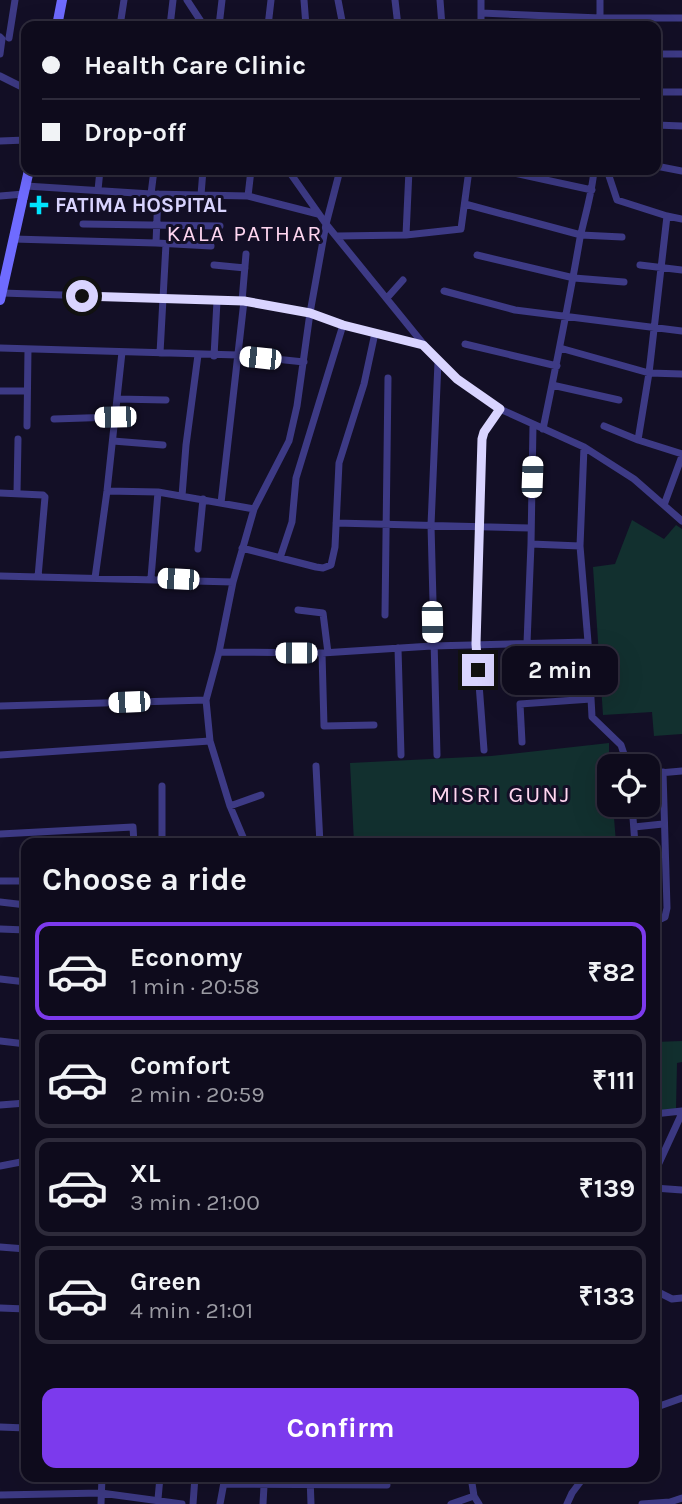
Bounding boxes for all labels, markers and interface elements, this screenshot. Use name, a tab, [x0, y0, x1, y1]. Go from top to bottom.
text: Health Care Clinic	[84, 50, 306, 81]
text: Drop-off	[84, 117, 186, 148]
place label: FATIMA HOSPITAL	[55, 193, 227, 217]
marker: FATIMA HOSPITAL	[29, 195, 49, 215]
district label: KALA PATHAR	[167, 220, 323, 247]
route start	[66, 280, 98, 312]
car	[239, 345, 282, 371]
car	[94, 406, 137, 428]
car	[521, 456, 544, 498]
car	[157, 567, 200, 591]
car	[422, 601, 443, 643]
car	[276, 643, 318, 664]
callout: 2 min	[503, 646, 618, 694]
route end	[462, 654, 494, 686]
text: 2 min	[528, 657, 592, 684]
car	[108, 691, 151, 713]
map controls	[597, 754, 660, 817]
button: locate	[597, 754, 660, 817]
district label: MISRI GUNJ	[431, 781, 571, 808]
text: Choose a ride	[42, 861, 247, 898]
icon: car	[46, 940, 109, 1003]
text: Economy	[130, 942, 242, 973]
text: ₹82	[588, 957, 635, 988]
text: 1 min · 20:58	[130, 973, 260, 1000]
icon: car	[46, 1048, 109, 1111]
text: Comfort	[130, 1050, 231, 1081]
text: ₹111	[592, 1065, 635, 1096]
text: 2 min · 20:59	[130, 1081, 265, 1108]
icon: car	[46, 1156, 109, 1219]
text: XL	[130, 1158, 161, 1189]
text: ₹139	[579, 1173, 635, 1204]
text: 3 min · 21:00	[130, 1189, 260, 1216]
icon: car	[46, 1264, 109, 1327]
text: Green	[130, 1266, 202, 1297]
text: ₹133	[579, 1281, 635, 1312]
text: 4 min · 21:01	[130, 1297, 253, 1324]
button: Confirm	[42, 1388, 639, 1468]

